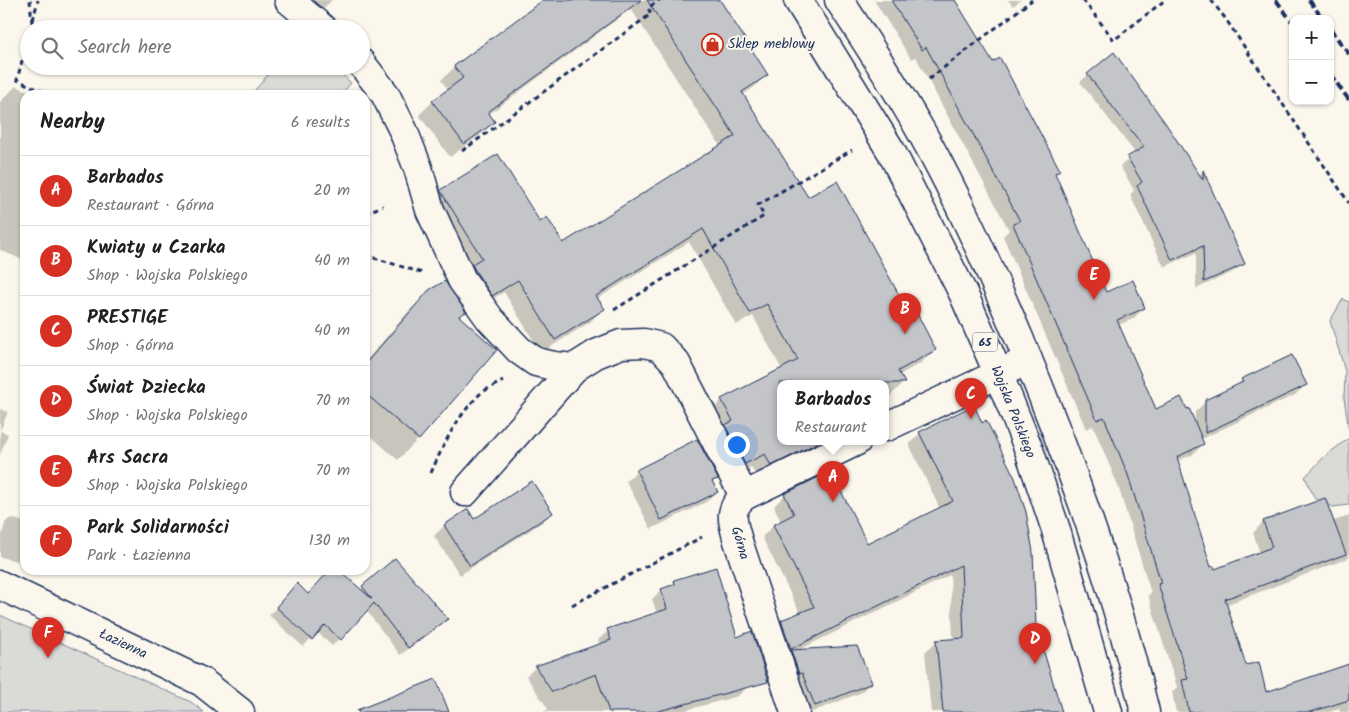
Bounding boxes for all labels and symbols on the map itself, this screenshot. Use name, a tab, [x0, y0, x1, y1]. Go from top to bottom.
shop icon: Sklep meblowy	[700, 32, 724, 56]
place label: Sklep meblowy	[728, 33, 815, 55]
pin: E	[1078, 259, 1110, 300]
pin: B	[889, 293, 921, 334]
road number: 65	[972, 332, 998, 352]
street label: Wojska Polskiego	[984, 362, 1042, 462]
pin: C	[955, 378, 987, 419]
your location	[724, 432, 750, 458]
pin: A	[817, 461, 849, 502]
street label: Górna	[725, 524, 755, 562]
pin: F	[32, 617, 64, 658]
street label: Łazienna	[95, 623, 151, 665]
pin: D	[1019, 623, 1051, 664]

